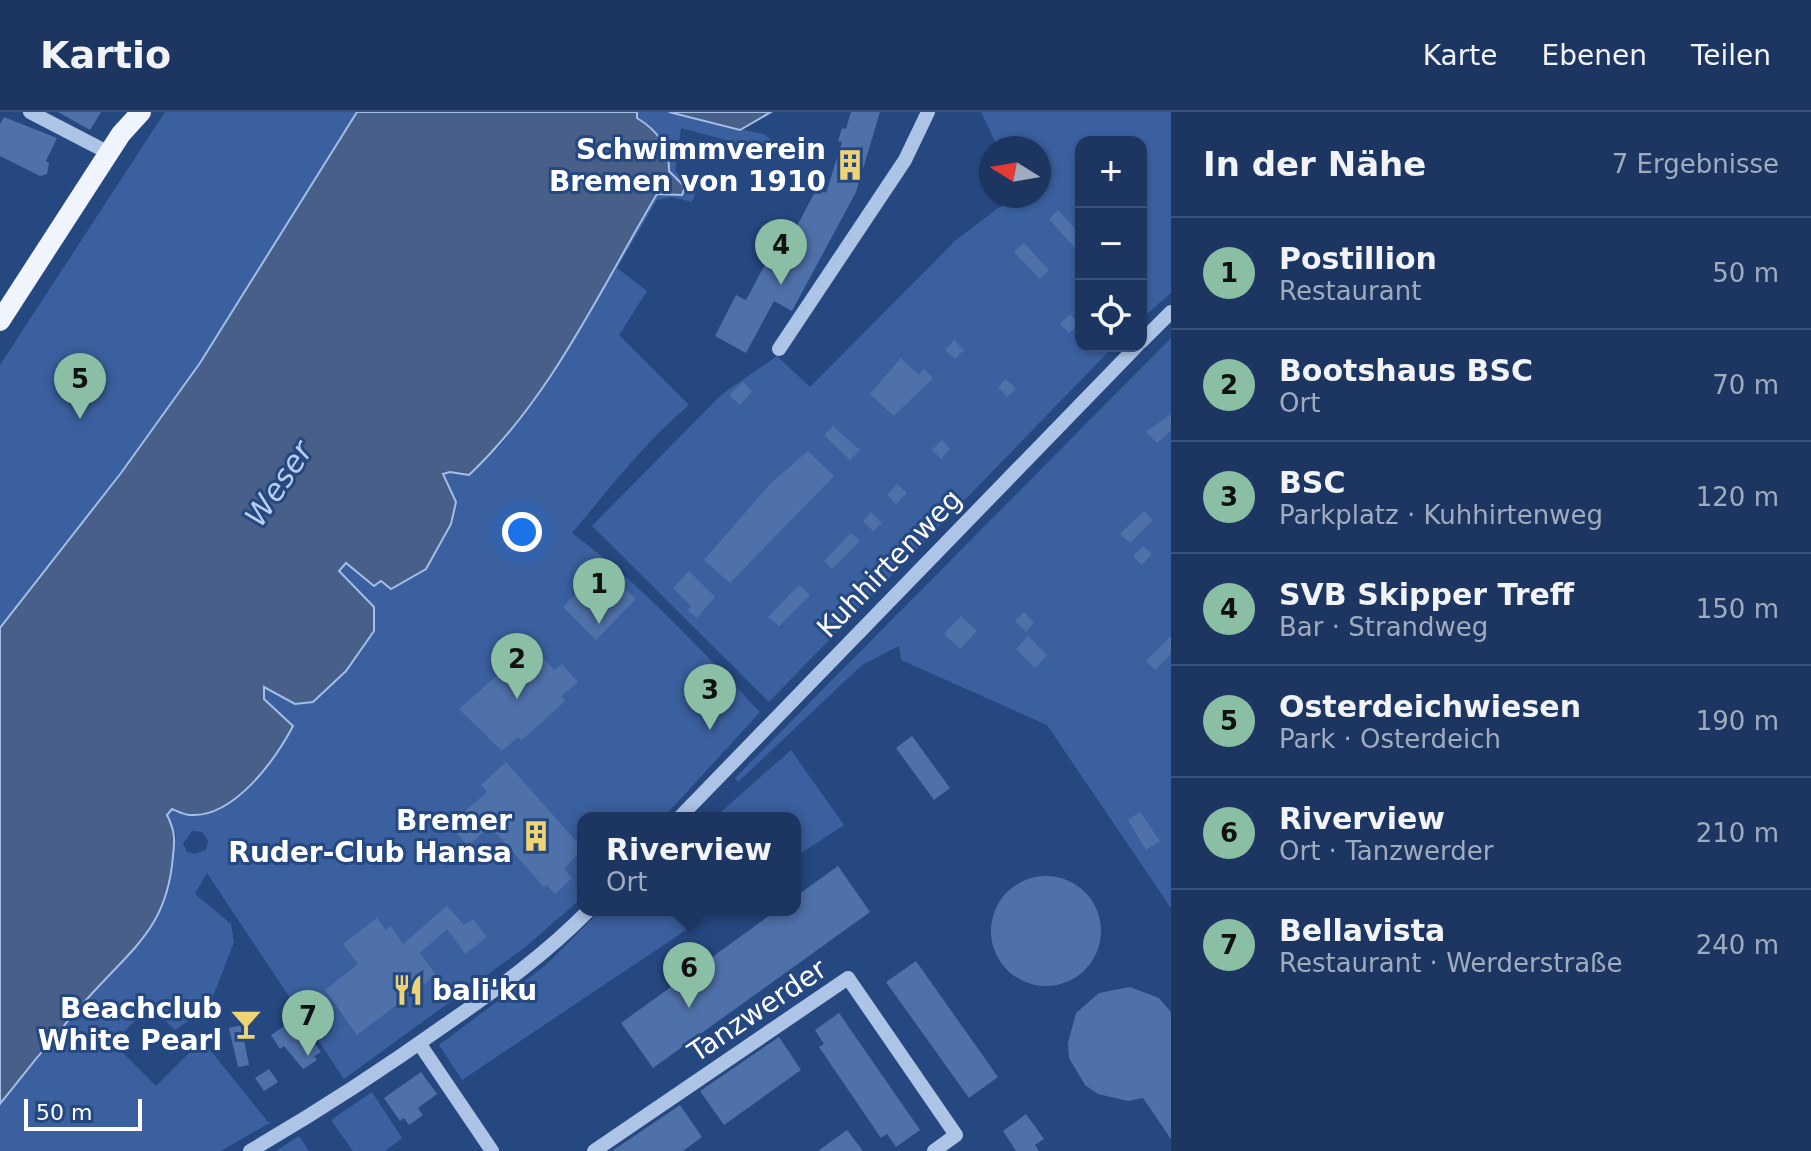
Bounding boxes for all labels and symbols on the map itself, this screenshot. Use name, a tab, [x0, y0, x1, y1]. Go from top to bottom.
place label: Schwimmverein Bremen von 1910	[549, 133, 826, 198]
north arrow	[979, 136, 1051, 208]
building icon: Schwimmverein Bremen von 1910	[833, 148, 867, 182]
pin: 4	[755, 219, 807, 285]
pin: 5	[54, 353, 106, 419]
water label: Weser	[238, 433, 320, 533]
street label: Kuhhirtenweg	[810, 482, 968, 644]
your location	[502, 512, 542, 552]
pin: 1	[573, 558, 625, 624]
pin: 2	[491, 633, 543, 699]
pin: 3	[684, 664, 736, 730]
place label: Bremer Ruder-Club Hansa	[228, 804, 512, 869]
building icon: Bremer Ruder-Club Hansa	[519, 819, 553, 853]
pin: 6	[663, 942, 715, 1008]
street label: Tanzwerder	[681, 952, 833, 1069]
restaurant icon: bali'ku	[391, 973, 425, 1007]
place label: bali'ku	[432, 974, 537, 1007]
pin: 7	[282, 990, 334, 1056]
place label: Beachclub White Pearl	[38, 992, 222, 1057]
bar icon: Beachclub White Pearl	[229, 1007, 263, 1041]
scale bar	[24, 1095, 142, 1131]

